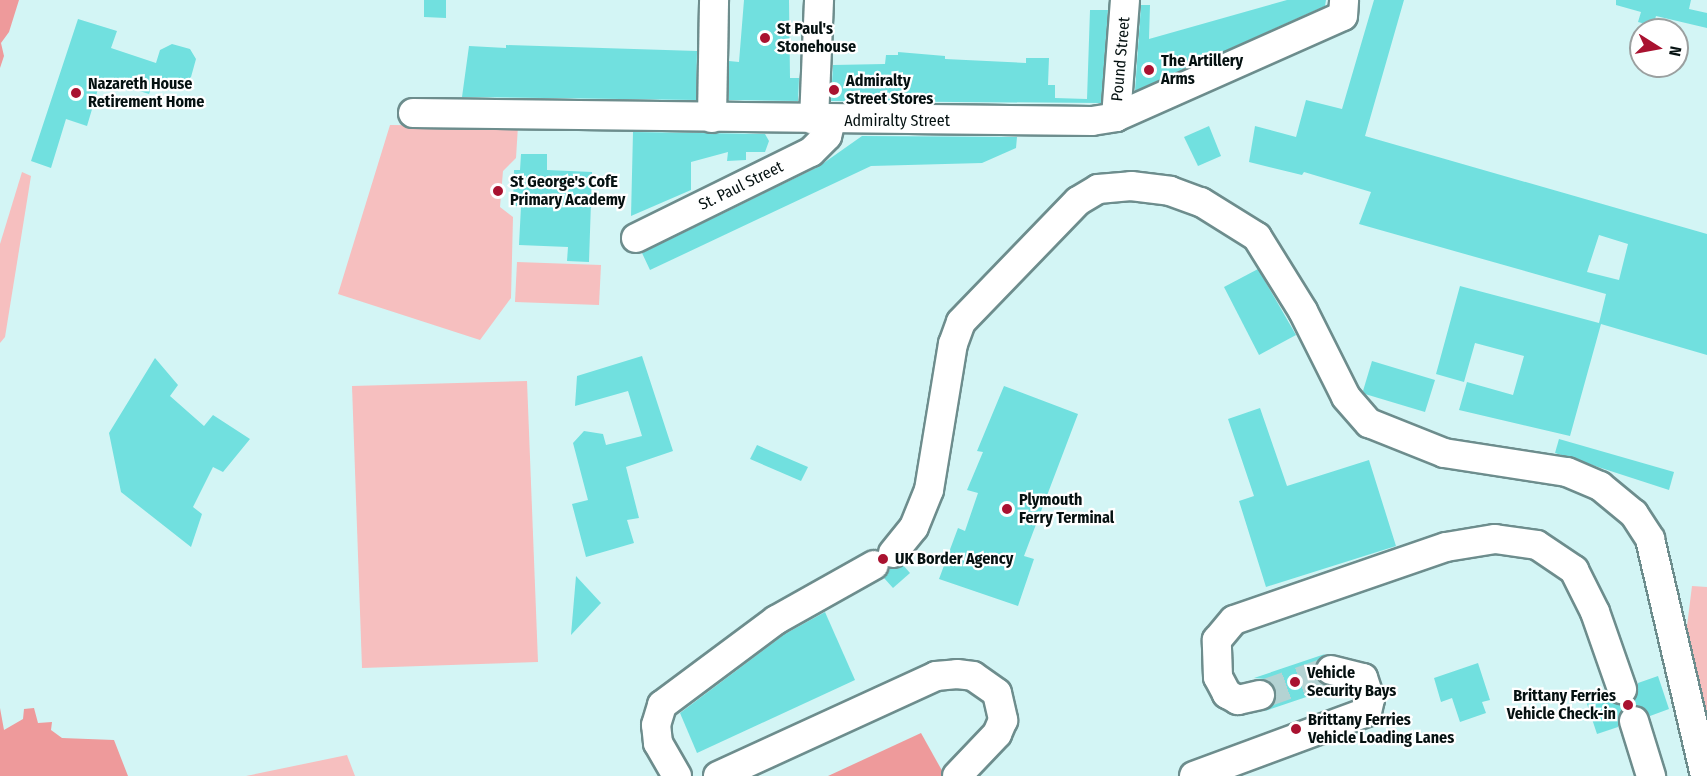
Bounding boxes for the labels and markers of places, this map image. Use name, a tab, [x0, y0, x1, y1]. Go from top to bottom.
place label: St Paul's Stonehouse	[777, 19, 856, 57]
marker: St Paul's Stonehouse	[758, 31, 772, 45]
place label: The Artillery Arms	[1161, 51, 1243, 89]
marker: The Artillery Arms	[1142, 63, 1156, 77]
place label: Admiralty Street Stores	[846, 71, 933, 109]
place label: Nazareth House Retirement Home	[88, 74, 204, 112]
marker: Admiralty Street Stores	[827, 83, 841, 97]
marker: Nazareth House Retirement Home	[69, 86, 83, 100]
place label: St George's CofE Primary Academy	[510, 172, 625, 210]
marker: St George's CofE Primary Academy	[491, 184, 505, 198]
place label: Plymouth Ferry Terminal	[1019, 490, 1114, 528]
marker: Plymouth Ferry Terminal	[1000, 502, 1014, 516]
place label: UK Border Agency	[895, 549, 1013, 569]
marker: UK Border Agency	[876, 552, 890, 566]
place label: Vehicle Security Bays	[1307, 663, 1396, 701]
marker: Vehicle Security Bays	[1288, 675, 1302, 689]
place label: Brittany Ferries Vehicle Check-in	[1507, 686, 1616, 724]
marker: Brittany Ferries Vehicle Check-in	[1621, 698, 1635, 712]
place label: Brittany Ferries Vehicle Loading Lanes	[1308, 710, 1454, 748]
marker: Brittany Ferries Vehicle Loading Lanes	[1289, 722, 1303, 736]

